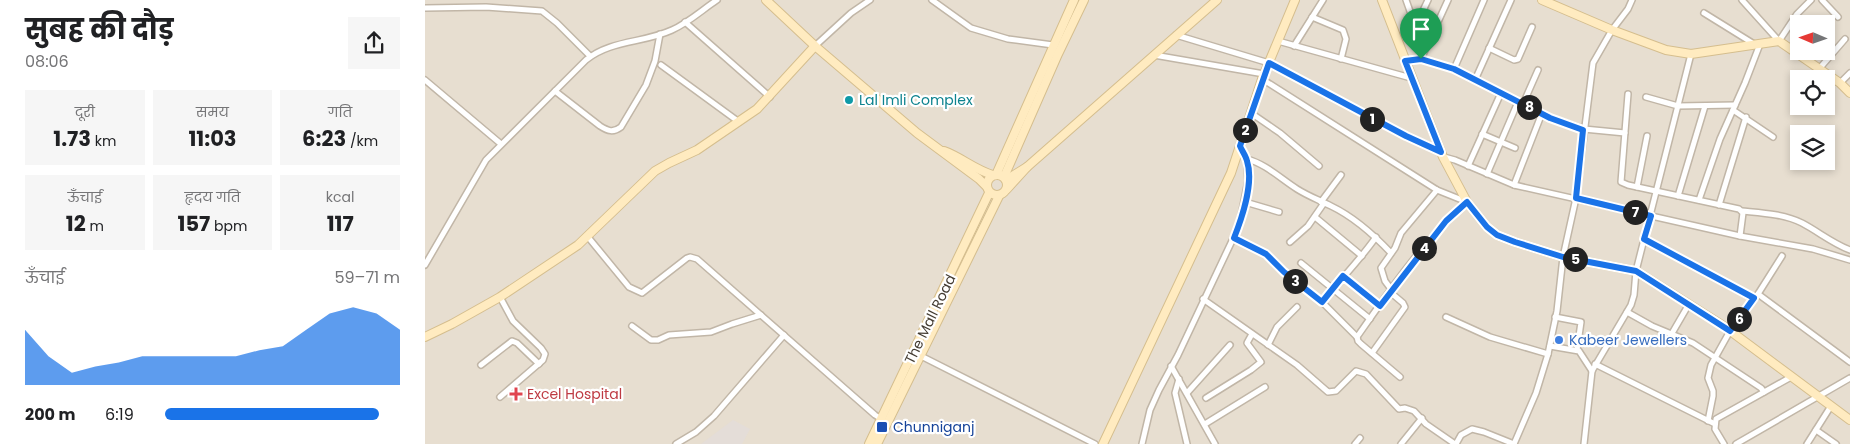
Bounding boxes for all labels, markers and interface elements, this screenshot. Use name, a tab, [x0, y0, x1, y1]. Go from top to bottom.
pin	[1400, 8, 1442, 59]
text: सुबह की दौड़	[25, 10, 174, 49]
icon: arrive	[1407, 15, 1435, 43]
north arrow	[1790, 15, 1835, 60]
map controls	[1790, 15, 1835, 170]
button: share	[348, 17, 400, 69]
text: 08:06	[25, 50, 69, 73]
button: locate	[1790, 70, 1835, 115]
place label: Lal Imli Complex	[859, 90, 973, 110]
marker: Lal Imli Complex	[843, 94, 855, 106]
pin: 8	[1517, 94, 1541, 120]
text: 8	[1525, 97, 1534, 117]
text: दूरी	[75, 102, 95, 122]
text: समय	[196, 102, 229, 122]
text: गति	[328, 102, 352, 122]
pin: 1	[1359, 106, 1385, 132]
text: 1	[1370, 109, 1375, 129]
pin: 2	[1233, 118, 1257, 142]
text: 2	[1242, 120, 1250, 140]
text: 1.73	[53, 124, 91, 153]
text: 11:03	[188, 124, 237, 153]
text: 6:23	[302, 124, 346, 153]
button: layers	[1790, 125, 1835, 170]
text: km	[91, 131, 116, 151]
text: /km	[346, 131, 378, 151]
text: ऊँचाई	[68, 187, 102, 207]
text: हृदय गति	[184, 187, 241, 207]
text: kcal	[326, 187, 354, 207]
pin: 7	[1623, 200, 1647, 224]
text: 7	[1632, 202, 1639, 222]
text: 12	[66, 209, 86, 238]
text: 157	[178, 209, 210, 238]
text: 117	[327, 209, 354, 238]
text: m	[86, 216, 104, 236]
text: bpm	[210, 216, 247, 236]
pin: 4	[1411, 236, 1437, 260]
text: 4	[1420, 238, 1429, 258]
pin: 5	[1563, 246, 1587, 272]
text: 5	[1571, 249, 1580, 269]
text: ऊँचाई	[25, 266, 65, 289]
text: 59–71 m	[334, 266, 400, 289]
pin: 3	[1283, 268, 1307, 294]
street label: The Mall Road	[900, 271, 960, 367]
text: 3	[1291, 271, 1300, 291]
pin: 6	[1727, 306, 1751, 332]
text: 6	[1735, 309, 1744, 329]
place label: Kabeer Jewellers	[1569, 330, 1687, 350]
marker: Kabeer Jewellers	[1553, 334, 1565, 346]
place label: Excel Hospital	[527, 384, 622, 404]
marker: Excel Hospital	[509, 387, 523, 401]
text: 200 m	[25, 403, 75, 426]
text: 6:19	[105, 403, 134, 426]
place label: Chunniganj	[893, 417, 974, 437]
marker: Chunniganj	[875, 420, 889, 434]

